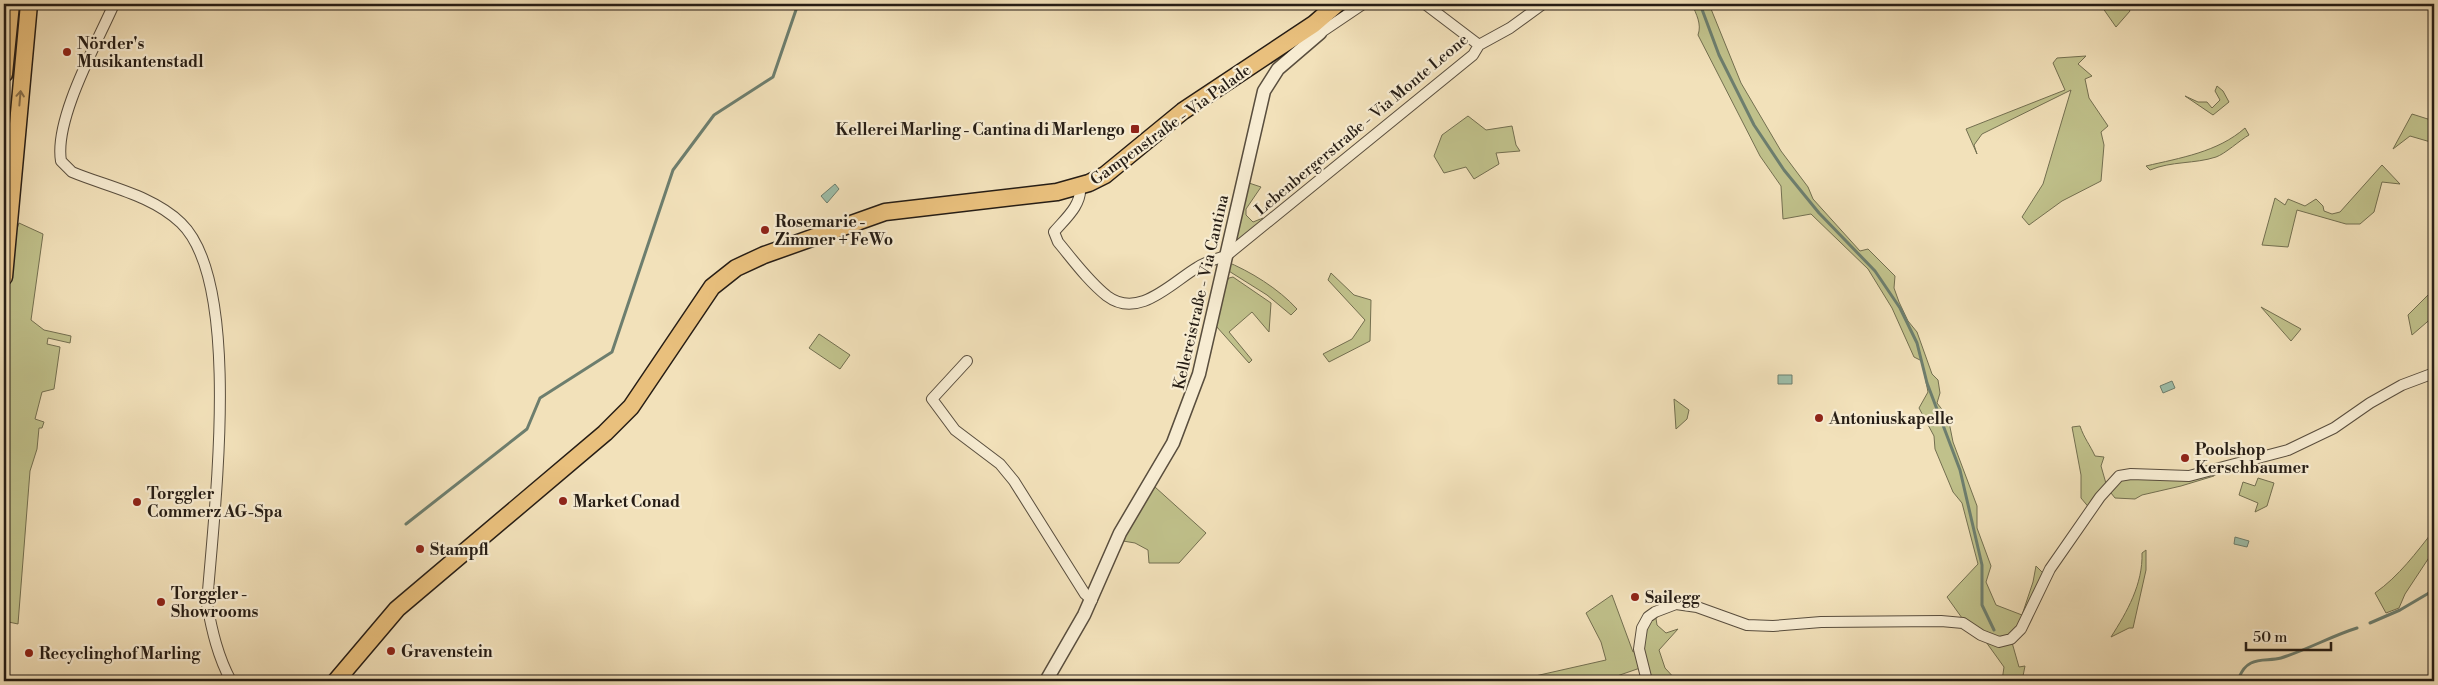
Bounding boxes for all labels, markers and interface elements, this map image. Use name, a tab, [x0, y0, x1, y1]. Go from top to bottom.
street label: Lebenbergerstraße - Via Monte Leone	[1251, 30, 1472, 220]
place label: Nörder's Musikantenstadl	[77, 34, 204, 72]
marker: Nörder's Musikantenstadl	[61, 46, 73, 58]
street label: Gampenstraße - Via Palade	[1086, 60, 1255, 190]
one-way arrow	[15, 90, 24, 106]
place label: Kellerei Marling - Cantina di Marlengo	[836, 120, 1125, 140]
marker: Kellerei Marling - Cantina di Marlengo	[1129, 123, 1141, 135]
street label: Kellereistraße - Via Cantina	[1169, 192, 1233, 392]
place label: Rosemarie - Zimmer + FeWo	[775, 212, 893, 250]
marker: Rosemarie - Zimmer + FeWo	[759, 224, 771, 236]
place label: Antoniuskapelle	[1828, 409, 1954, 429]
marker: Antoniuskapelle	[1813, 412, 1825, 424]
place label: Poolshop Kerschbaumer	[2195, 440, 2309, 478]
marker: Poolshop Kerschbaumer	[2179, 452, 2191, 464]
place label: Torggler Commerz AG-Spa	[147, 484, 283, 522]
place label: Market Conad	[573, 492, 680, 512]
marker: Market Conad	[557, 495, 569, 507]
marker: Torggler Commerz AG-Spa	[131, 496, 143, 508]
place label: Stampfl	[430, 540, 489, 560]
marker: Stampfl	[414, 543, 426, 555]
place label: Torggler - Showrooms	[171, 584, 259, 622]
place label: Sailegg	[1645, 588, 1701, 608]
marker: Sailegg	[1629, 591, 1641, 603]
marker: Torggler - Showrooms	[155, 596, 167, 608]
scale bar	[2246, 620, 2330, 652]
text: 50 m	[2253, 628, 2287, 647]
place label: Gravenstein	[401, 642, 493, 662]
place label: Recyclinghof Marling	[39, 644, 201, 664]
marker: Gravenstein	[385, 645, 397, 657]
marker: Recyclinghof Marling	[23, 647, 35, 659]

